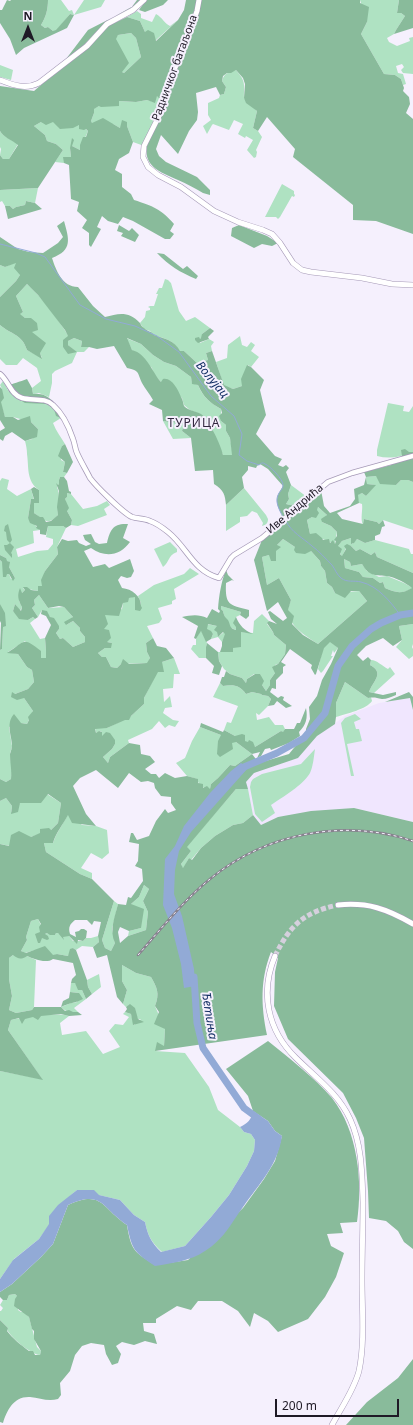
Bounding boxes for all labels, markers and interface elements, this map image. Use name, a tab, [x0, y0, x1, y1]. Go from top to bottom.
north arrow	[8, 8, 48, 48]
text: N	[24, 8, 32, 23]
street label: Радничког батаљона	[150, 13, 200, 123]
water label: Волујац	[193, 359, 231, 401]
district label: ТУРИЦА	[168, 417, 220, 431]
street label: Иве Андрића	[264, 481, 326, 537]
water label: Ђетиња	[198, 991, 220, 1041]
scale bar	[277, 1391, 401, 1417]
text: 200 m	[282, 1397, 317, 1414]

